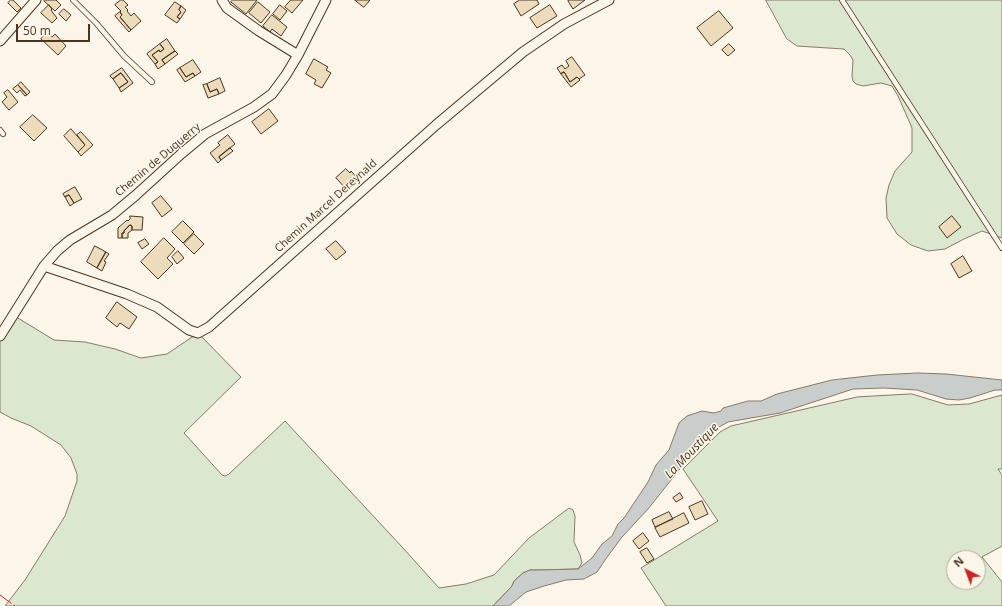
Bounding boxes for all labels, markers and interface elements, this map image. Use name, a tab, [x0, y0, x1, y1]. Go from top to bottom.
scale bar	[18, 16, 92, 42]
text: 50 m	[23, 22, 51, 39]
street label: Chemin de Duquerry	[113, 121, 203, 199]
street label: Chemin Marcel Dereynald	[272, 157, 380, 255]
water label: La Moustique	[662, 420, 722, 482]
north arrow	[946, 550, 986, 590]
text: N	[950, 553, 967, 570]

